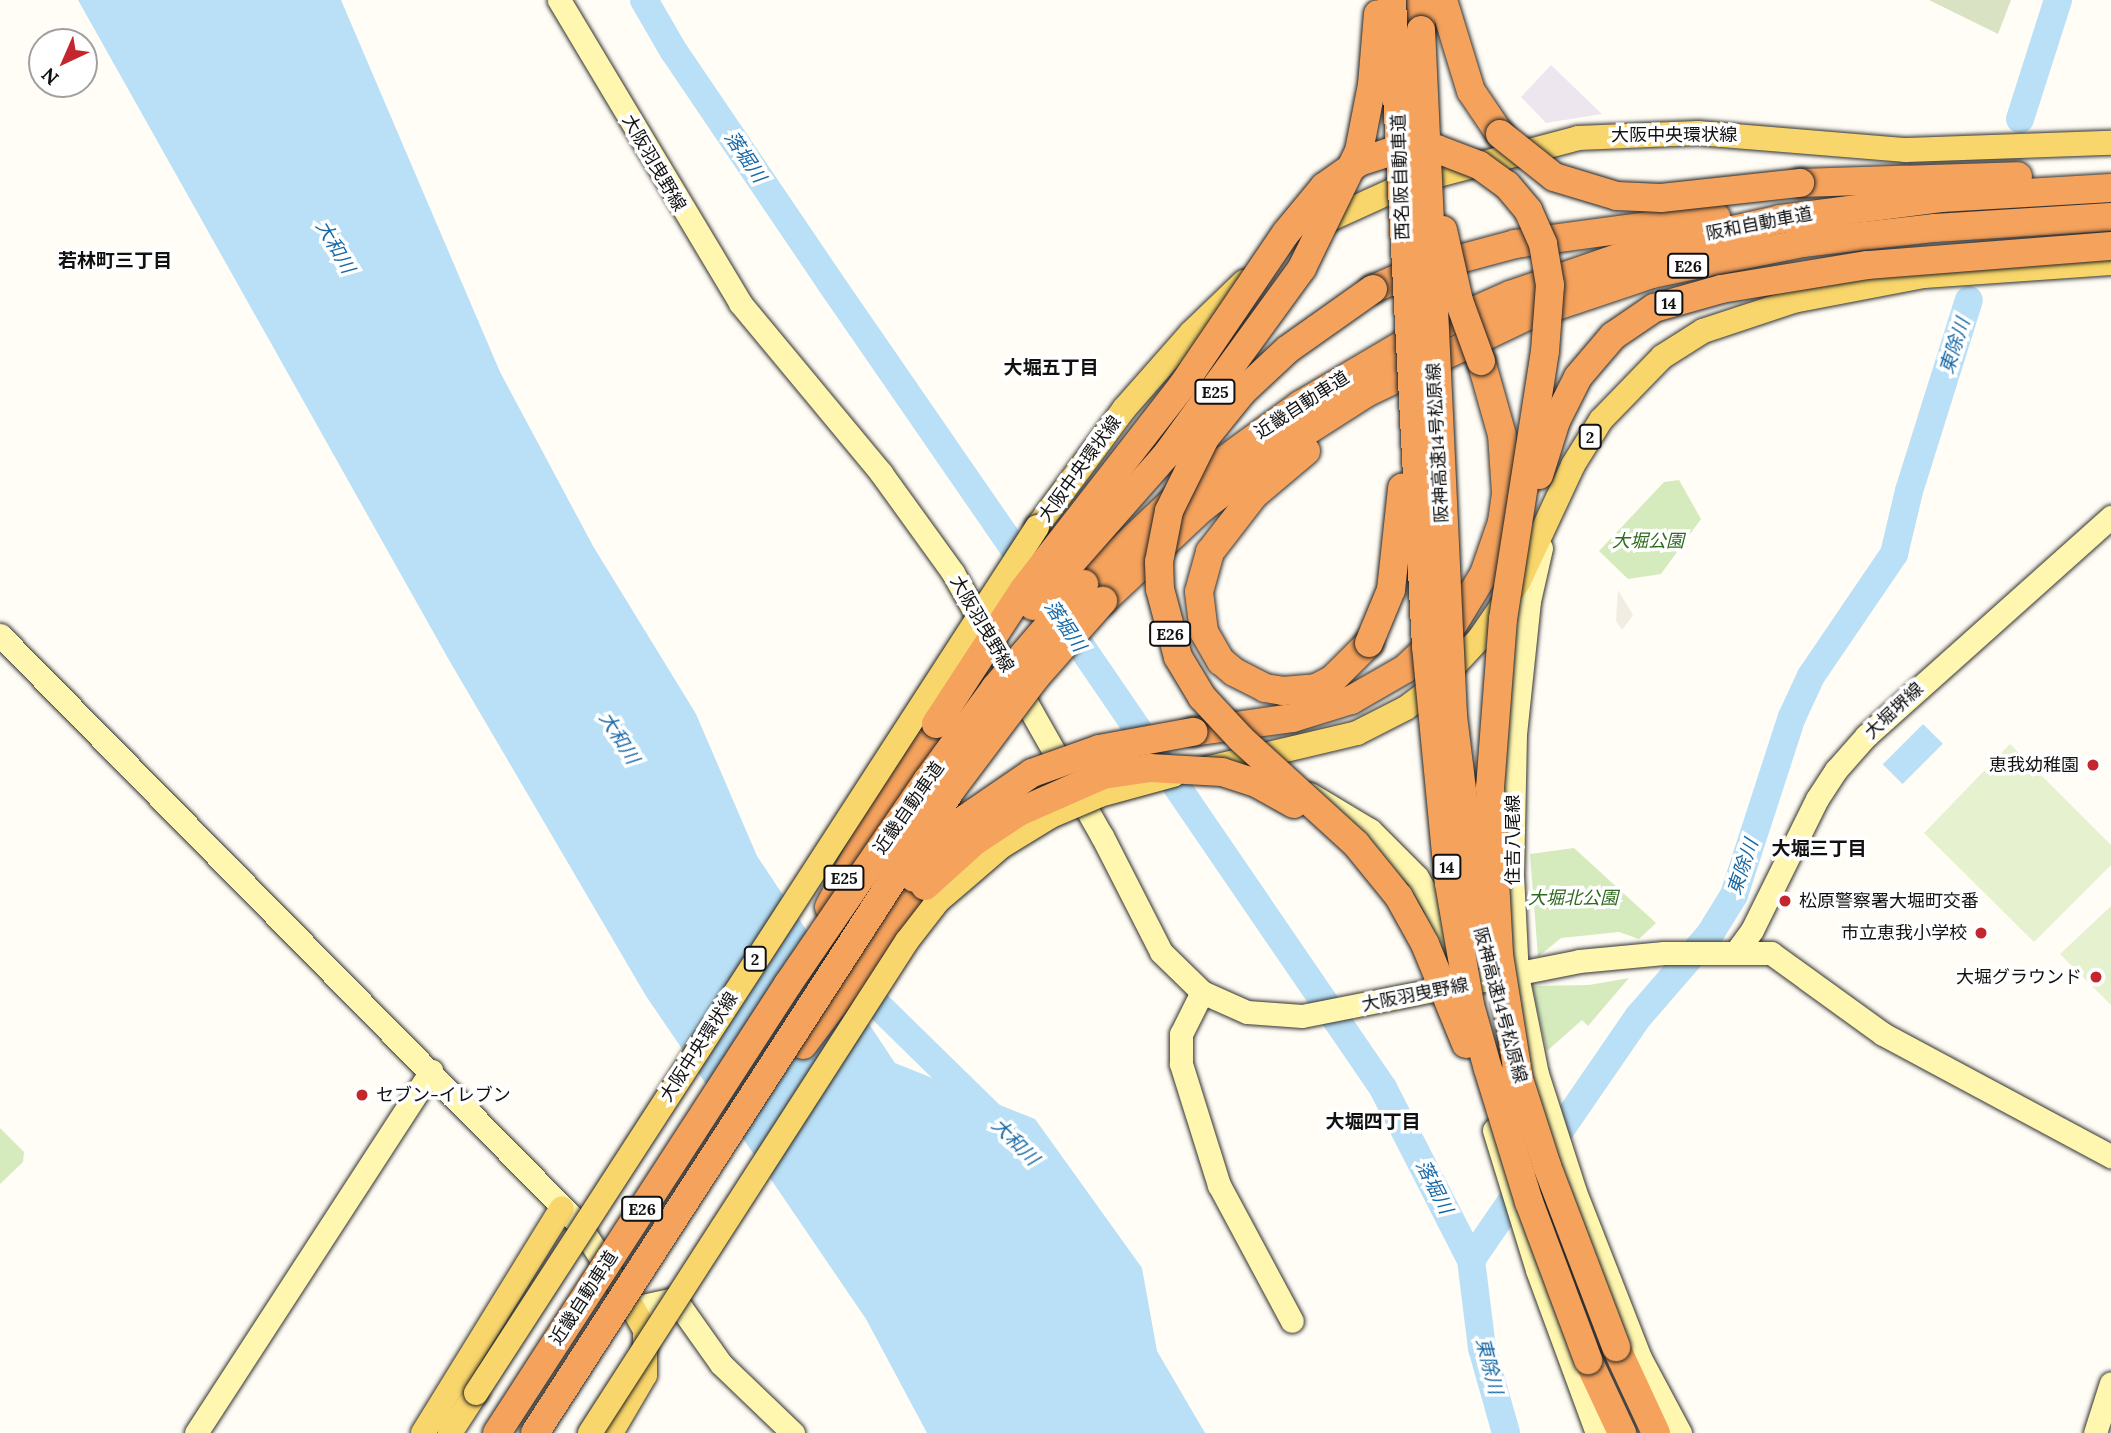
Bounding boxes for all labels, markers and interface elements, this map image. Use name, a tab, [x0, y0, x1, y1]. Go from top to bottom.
north arrow	[28, 28, 98, 98]
text: N	[36, 63, 63, 90]
street label: 大阪羽曳野線	[618, 111, 690, 215]
street label: 西名阪自動車道	[1388, 114, 1414, 240]
street label: 大阪中央環状線	[1611, 124, 1737, 146]
water label: 落堀川	[720, 127, 770, 187]
street label: 阪和自動車道	[1704, 203, 1814, 245]
water label: 大和川	[311, 217, 359, 277]
district label: 若林町三丁目	[58, 250, 172, 272]
road number: E26	[1667, 254, 1709, 278]
road number: 14	[1653, 290, 1685, 316]
water label: 東除川	[1935, 315, 1975, 377]
district label: 大堀五丁目	[1004, 357, 1098, 379]
street label: 阪神高速14号松原線	[1423, 362, 1453, 524]
street label: 近畿自動車道	[1251, 367, 1353, 443]
road number: E25	[1194, 380, 1236, 404]
street label: 大阪中央環状線	[1034, 412, 1126, 526]
road number: 2	[1578, 424, 1602, 450]
park label: 大堀公園	[1612, 530, 1684, 552]
street label: 大阪羽曳野線	[946, 572, 1018, 676]
water label: 落堀川	[1040, 596, 1090, 656]
road number: E26	[1149, 622, 1191, 646]
street label: 大堀堺線	[1860, 679, 1928, 743]
water label: 大和川	[594, 708, 644, 768]
place label: 恵我幼稚園	[1989, 754, 2079, 776]
marker: 恵我幼稚園	[2085, 757, 2101, 773]
street label: 近畿自動車道	[869, 758, 949, 858]
street label: 住吉八尾線	[1502, 795, 1524, 885]
water label: 東除川	[1723, 836, 1763, 898]
district label: 大堀三丁目	[1772, 838, 1866, 860]
road number: 14	[1431, 854, 1463, 880]
road number: E25	[823, 866, 865, 890]
park label: 大堀北公園	[1528, 887, 1618, 909]
place label: 松原警察署大堀町交番	[1799, 890, 1979, 912]
marker: 松原警察署大堀町交番	[1777, 893, 1793, 909]
place label: 市立恵我小学校	[1841, 922, 1967, 944]
street label: 阪神高速14号松原線	[1469, 925, 1531, 1085]
marker: 市立恵我小学校	[1973, 925, 1989, 941]
road number: 2	[743, 946, 767, 972]
place label: 大堀グラウンド	[1956, 966, 2082, 988]
marker: 大堀グラウンド	[2088, 969, 2104, 985]
street label: 大阪羽曳野線	[1360, 974, 1470, 1016]
street label: 大阪中央環状線	[656, 988, 742, 1106]
place label: セブン-イレブン	[376, 1084, 511, 1106]
marker: セブン-イレブン	[354, 1087, 370, 1103]
district label: 大堀四丁目	[1326, 1111, 1420, 1133]
water label: 大和川	[987, 1114, 1043, 1170]
water label: 落堀川	[1411, 1156, 1457, 1218]
road number: E26	[621, 1196, 663, 1222]
street label: 近畿自動車道	[546, 1247, 622, 1349]
water label: 東除川	[1471, 1336, 1507, 1396]

